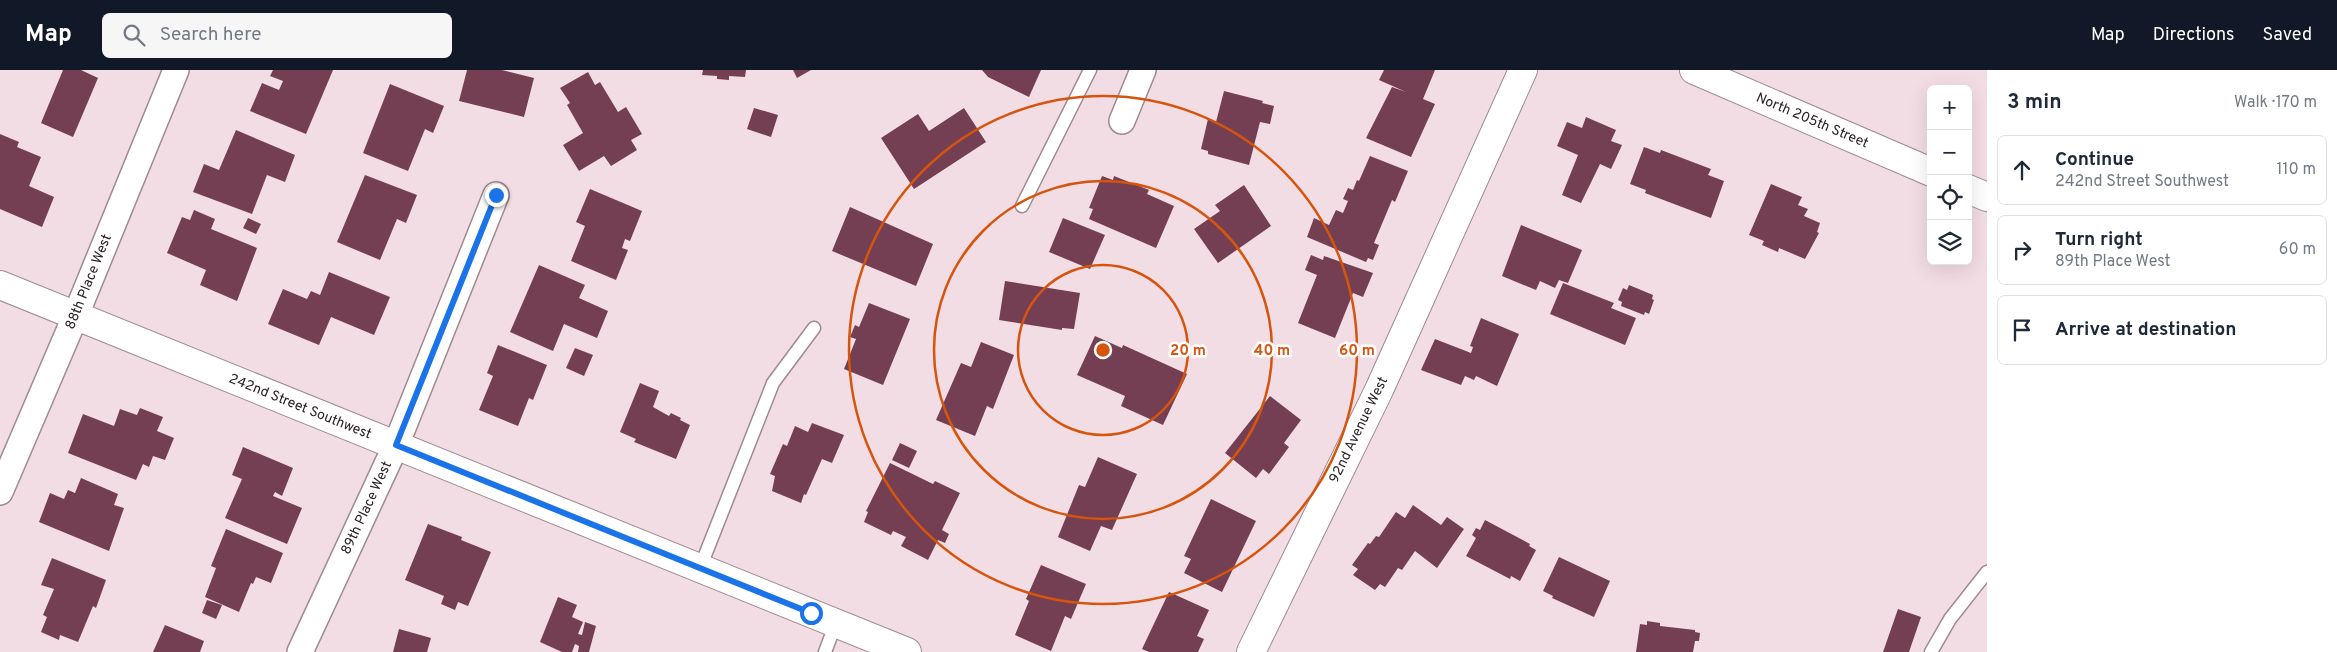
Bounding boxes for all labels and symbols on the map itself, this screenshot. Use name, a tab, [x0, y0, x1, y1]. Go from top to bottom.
street label: North 205th Street	[1753, 90, 1871, 152]
route end	[485, 184, 508, 207]
street label: 88th Place West	[62, 232, 116, 332]
centre of rings	[1094, 341, 1112, 359]
text: 20 m	[1170, 342, 1206, 361]
text: 40 m	[1254, 342, 1290, 361]
text: 60 m	[1339, 342, 1375, 361]
street label: 242nd Street Southwest	[226, 371, 374, 443]
street label: 92nd Avenue West	[1326, 374, 1392, 486]
street label: 89th Place West	[338, 459, 396, 557]
route start	[800, 602, 823, 625]

